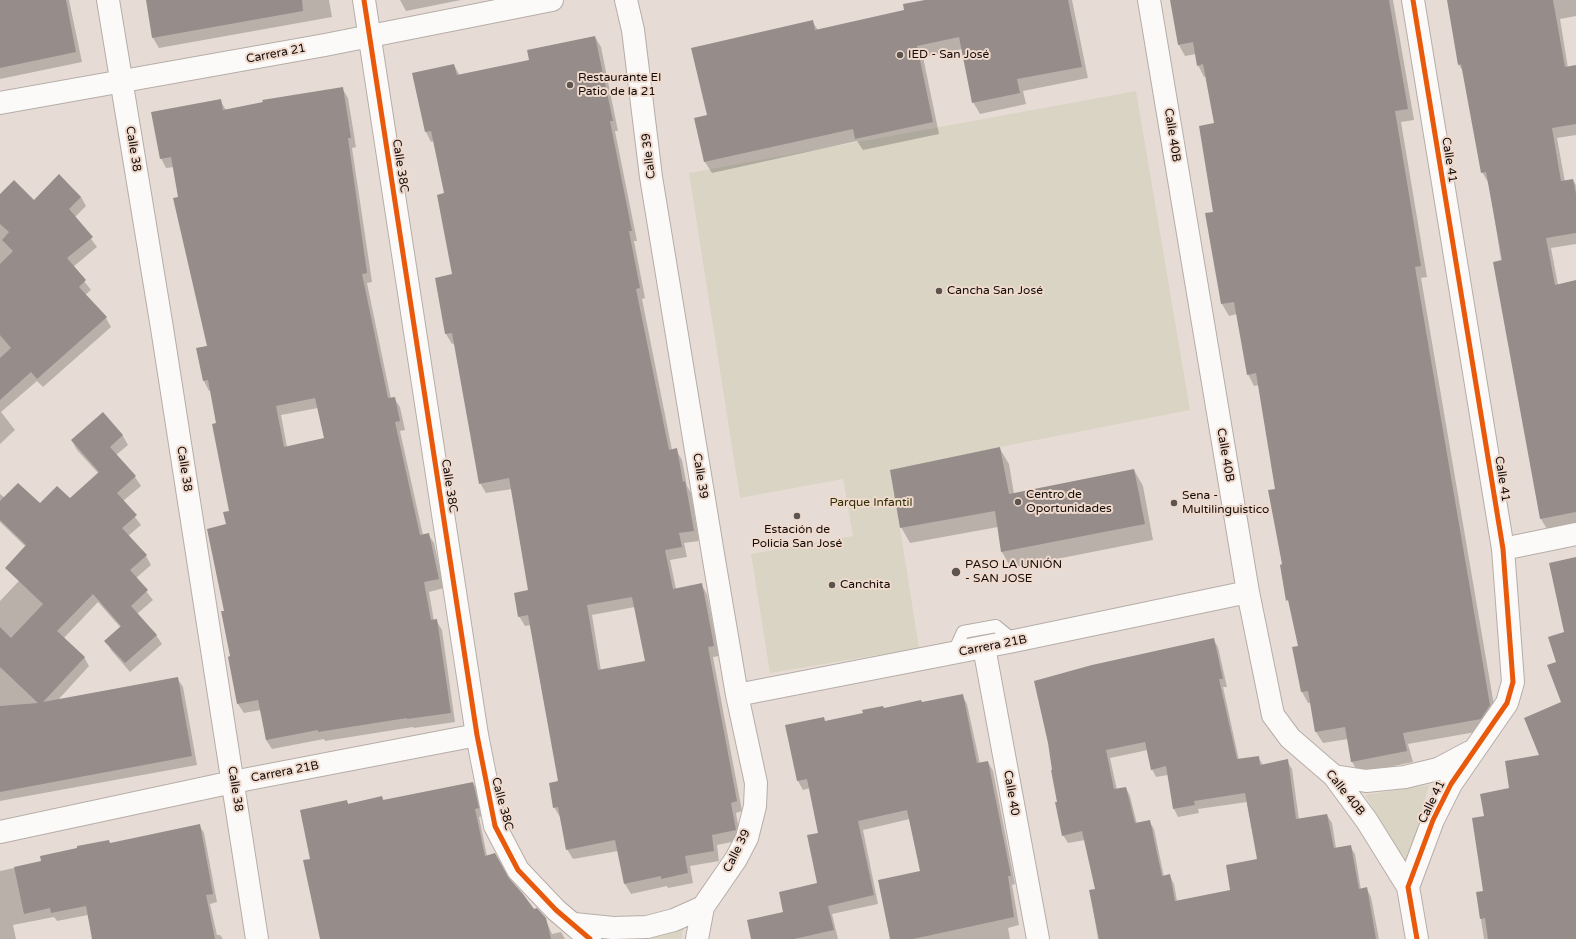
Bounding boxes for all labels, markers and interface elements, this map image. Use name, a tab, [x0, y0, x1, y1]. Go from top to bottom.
street label: Carrera 21	[245, 41, 307, 67]
place label: IED - San José	[908, 48, 989, 62]
marker: IED - San José	[895, 50, 905, 60]
place label: Restaurante El Patio de la 21	[578, 71, 661, 99]
marker: Restaurante El Patio de la 21	[565, 80, 575, 90]
street label: Calle 40B	[1161, 107, 1183, 163]
street label: Calle 38	[122, 125, 144, 173]
street label: Calle 39	[639, 132, 659, 180]
street label: Calle 41	[1438, 136, 1460, 184]
street label: Calle 38C	[389, 138, 411, 194]
place label: Cancha San José	[947, 284, 1043, 298]
marker: Cancha San José	[934, 286, 944, 296]
street label: Calle 40B	[1213, 427, 1237, 483]
street label: Calle 38	[173, 445, 195, 493]
street label: Calle 39	[689, 452, 711, 500]
street label: Calle 41	[1491, 455, 1513, 503]
street label: Calle 38C	[438, 458, 460, 514]
place label: Centro de Oportunidades	[1026, 488, 1112, 516]
place label: Sena - Multilinguistico	[1182, 489, 1269, 517]
park label: Parque Infantil	[829, 496, 913, 510]
marker: Centro de Oportunidades	[1013, 497, 1023, 507]
marker: Sena - Multilinguistico	[1169, 498, 1179, 508]
marker: Estación de Policia San José	[792, 511, 802, 521]
place label: Estación de Policia San José	[752, 523, 842, 551]
place label: PASO LA UNIÓN - SAN JOSE	[965, 558, 1062, 586]
marker: PASO LA UNIÓN - SAN JOSE	[950, 566, 962, 578]
place label: Canchita	[840, 578, 890, 592]
marker: Canchita	[827, 580, 837, 590]
street label: Carrera 21B	[958, 632, 1028, 660]
street label: Carrera 21B	[250, 758, 320, 786]
street label: Calle 38	[224, 765, 246, 813]
street label: Calle 40B	[1322, 767, 1368, 819]
street label: Calle 40	[1000, 769, 1022, 817]
street label: Calle 38C	[488, 776, 516, 832]
street label: Calle 41	[1415, 778, 1449, 826]
street label: Calle 39	[720, 827, 754, 875]

